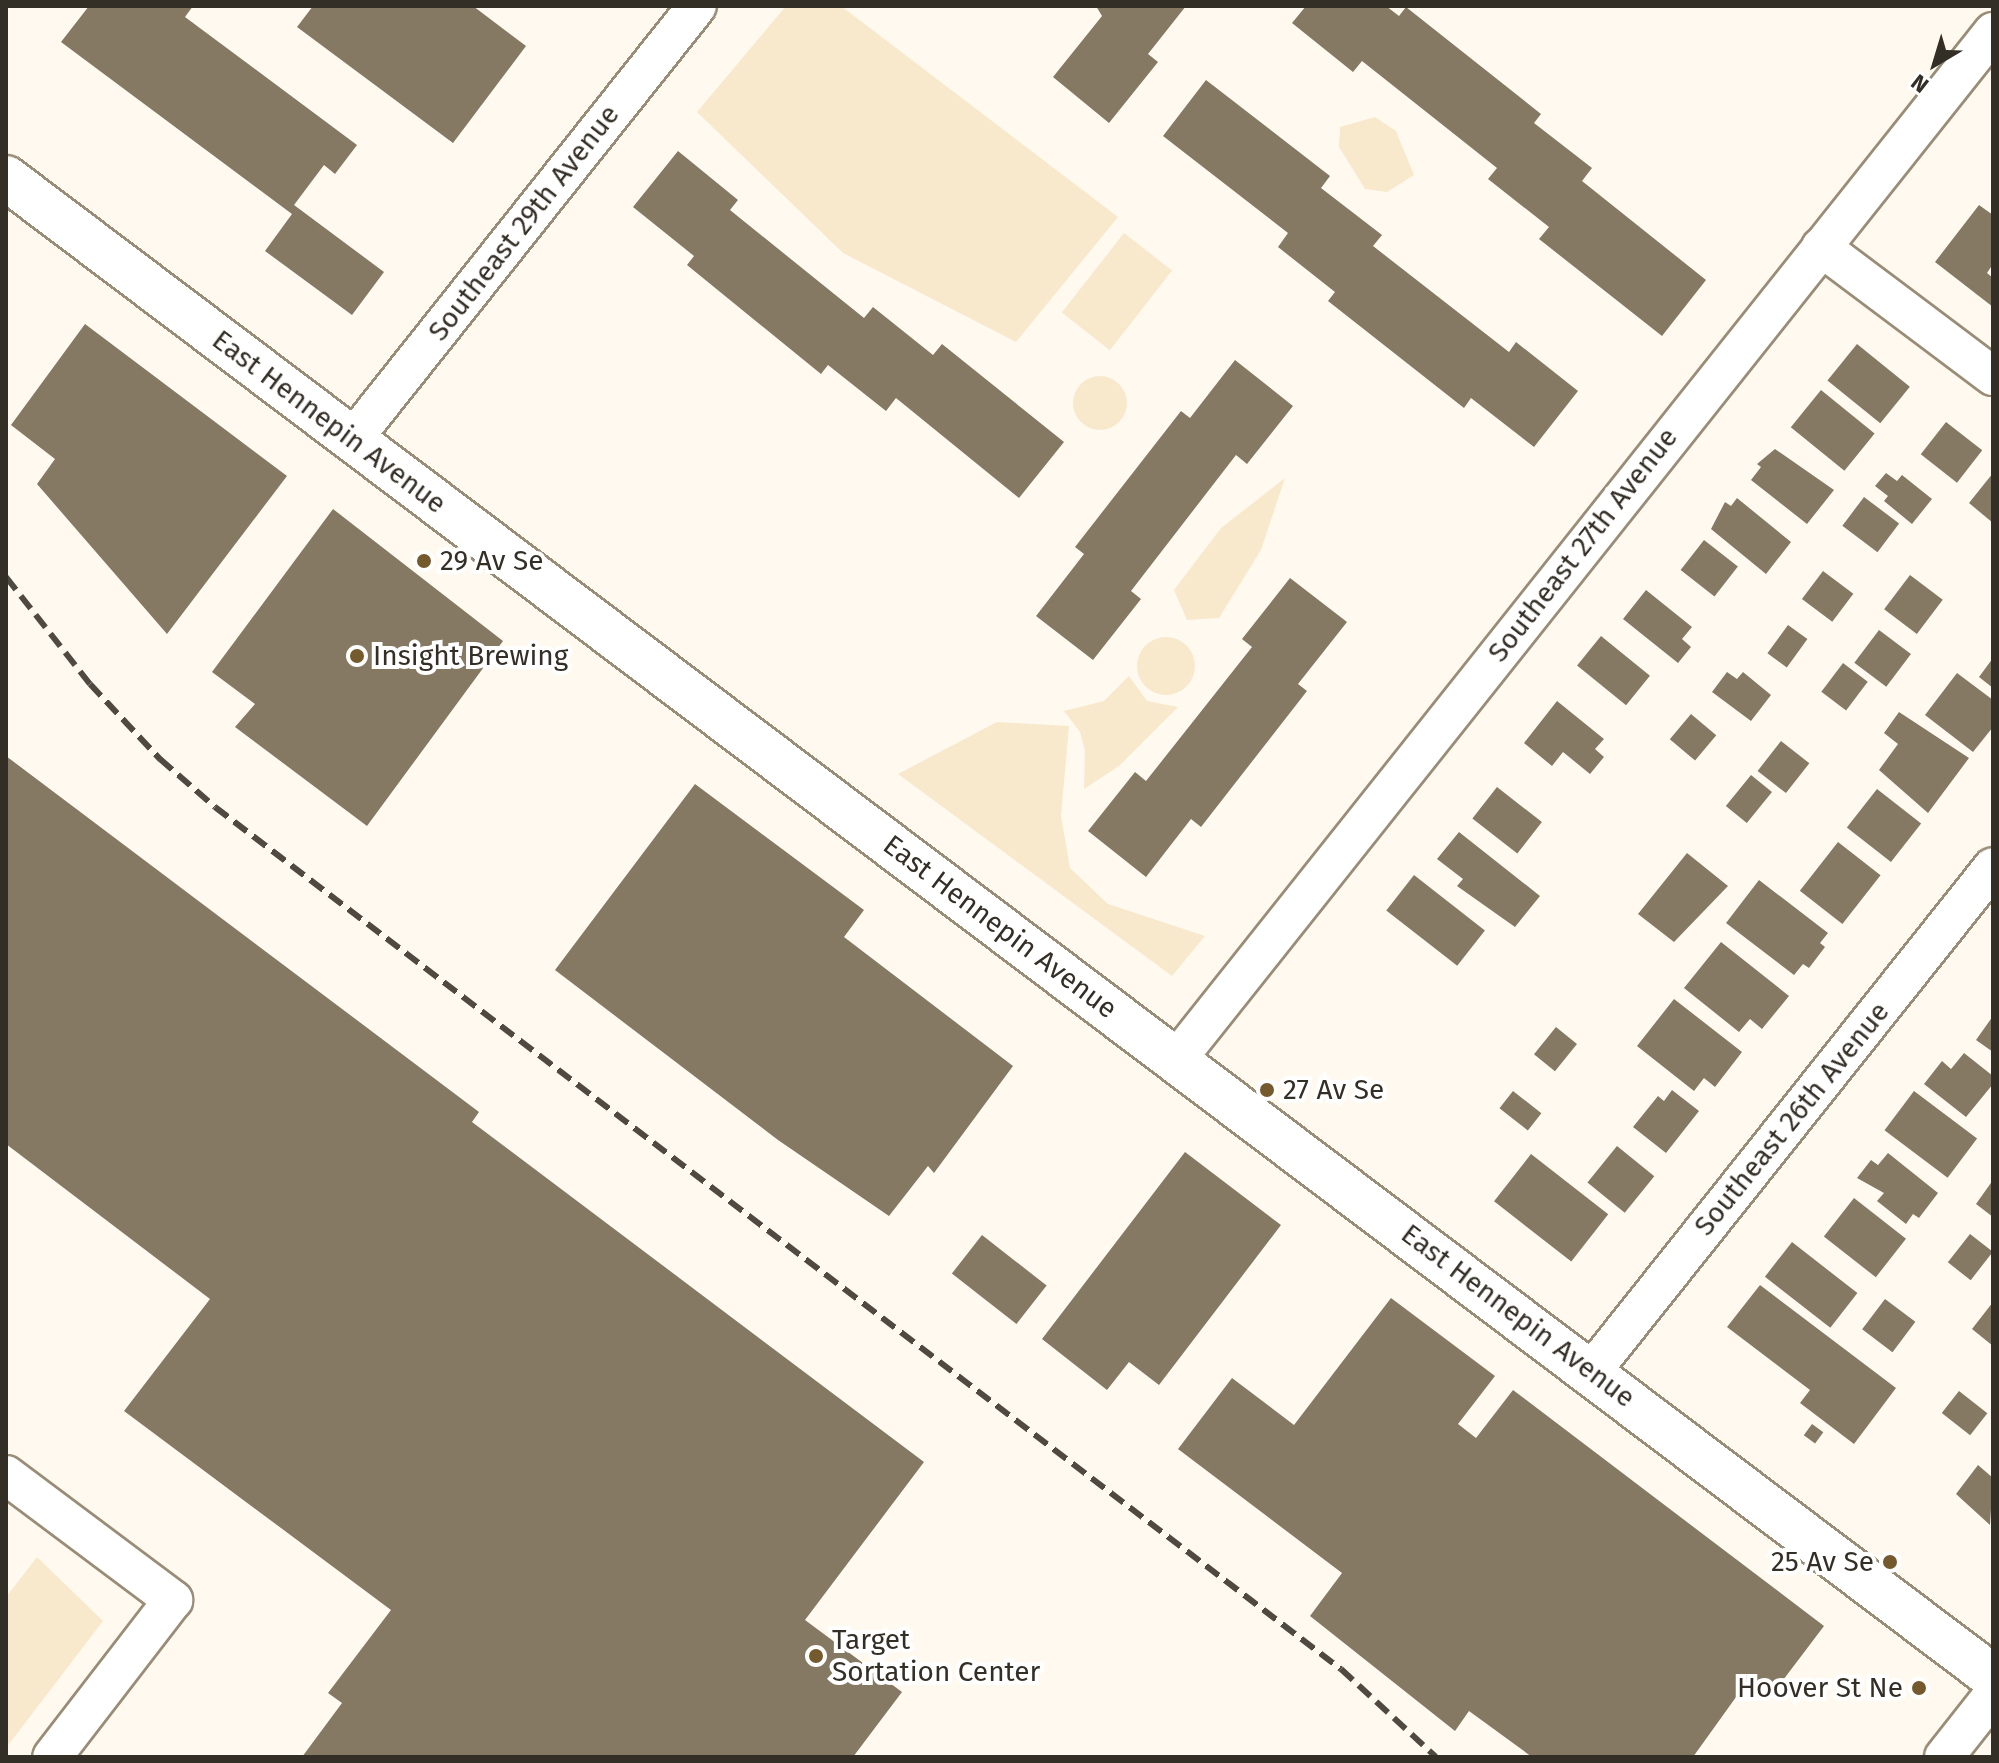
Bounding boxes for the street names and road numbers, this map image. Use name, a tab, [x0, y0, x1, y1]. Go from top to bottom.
street label: Southeast 29th Avenue	[421, 98, 627, 348]
street label: East Hennepin Avenue	[206, 323, 452, 521]
street label: Southeast 27th Avenue	[1481, 421, 1685, 669]
street label: East Hennepin Avenue	[877, 828, 1123, 1026]
street label: Southeast 26th Avenue	[1688, 996, 1896, 1242]
street label: East Hennepin Avenue	[1395, 1217, 1641, 1415]

